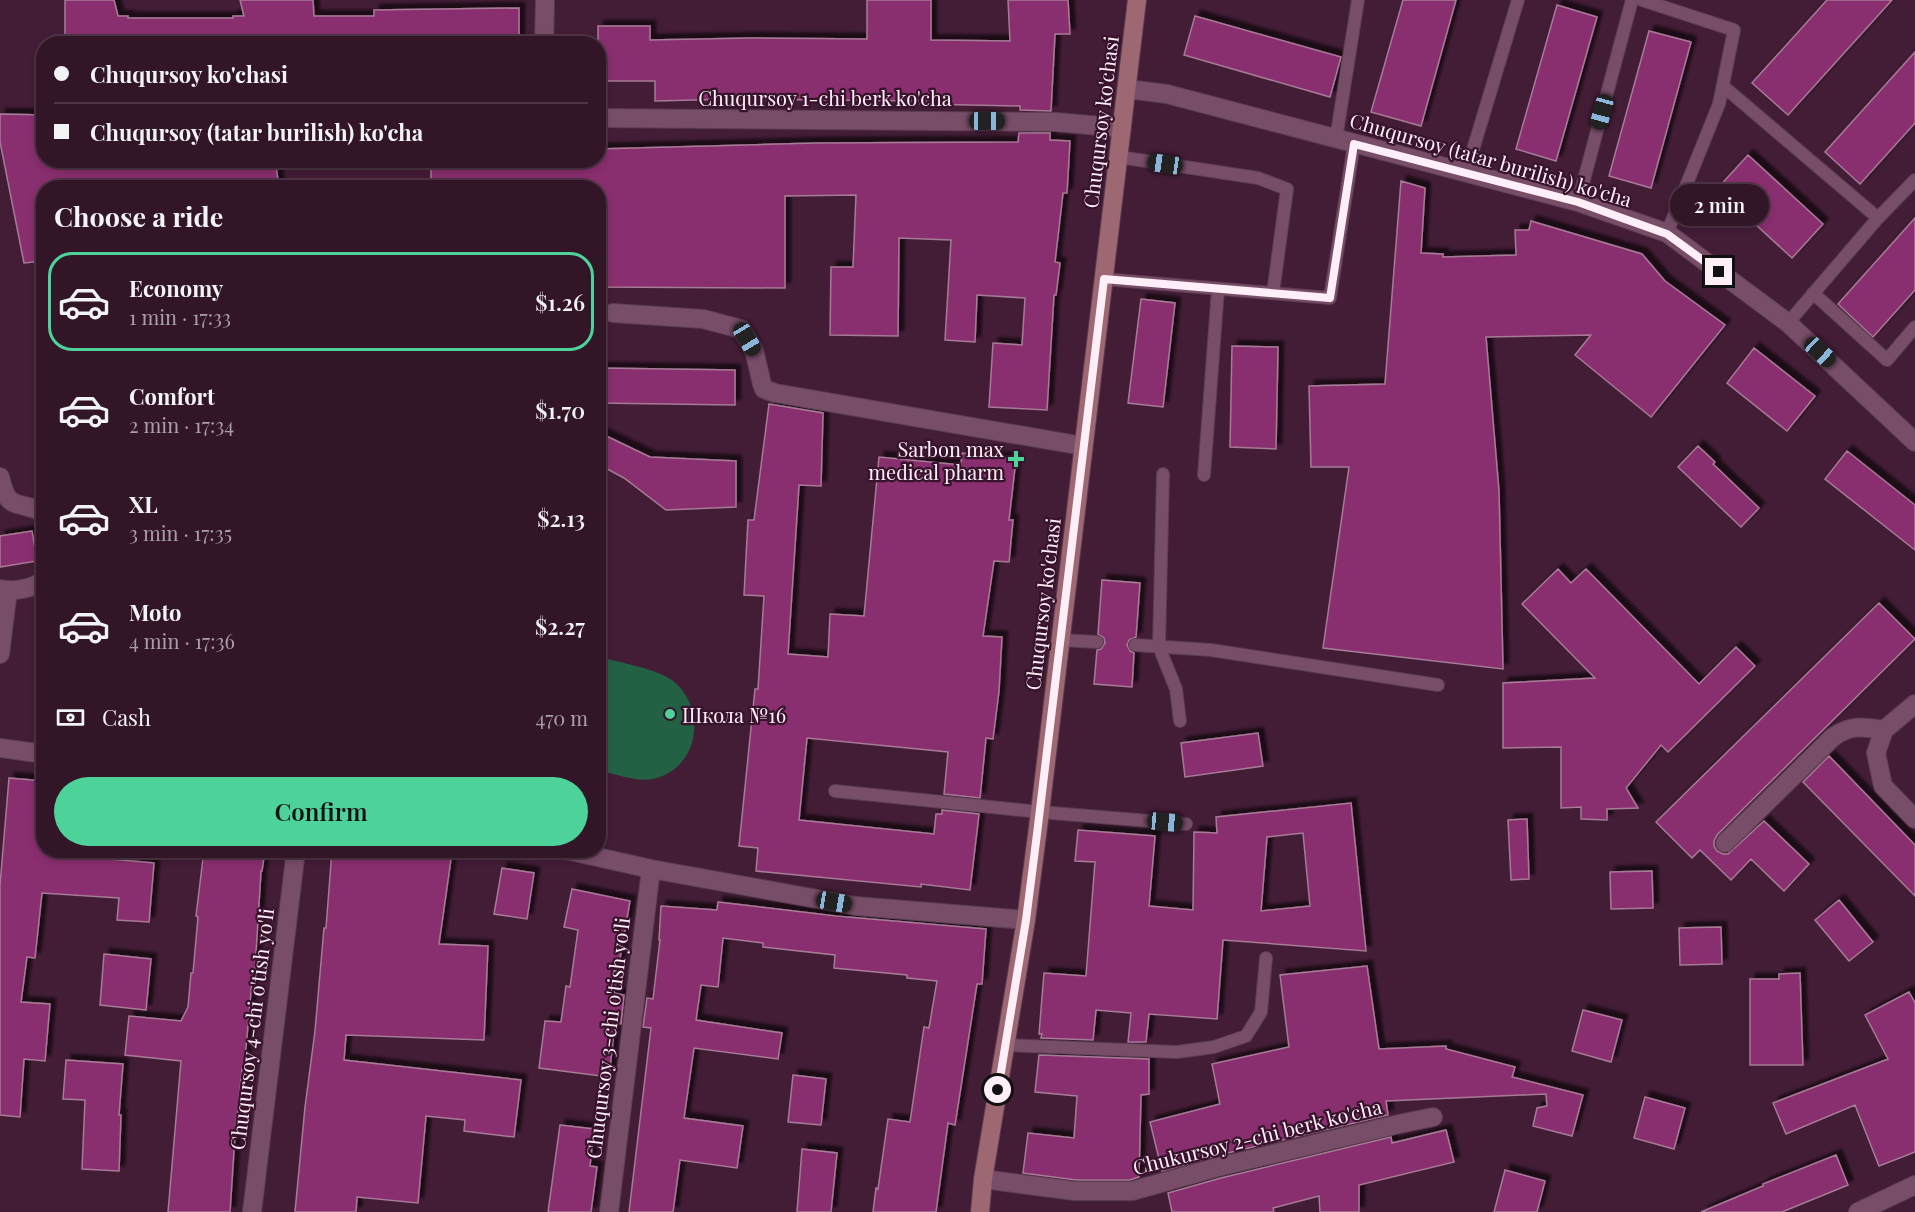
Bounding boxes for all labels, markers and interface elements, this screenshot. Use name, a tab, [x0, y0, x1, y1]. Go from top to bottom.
street label: Chuqursoy ko'chasi	[1076, 34, 1124, 210]
text: Chuqursoy ko'chasi	[90, 59, 288, 89]
street label: Chuqursoy 1-chi berk ko'cha	[698, 84, 952, 111]
car	[1589, 92, 1615, 132]
street label: Chuqursoy (tatar burilish) ko'cha	[1347, 106, 1635, 212]
car	[969, 112, 1005, 130]
text: Chuqursoy (tatar burilish) ko'cha	[90, 117, 423, 147]
car	[1146, 153, 1184, 175]
callout: 2 min	[1670, 185, 1768, 227]
text: 2 min	[1694, 191, 1745, 218]
text: Choose a ride	[54, 198, 223, 234]
route end	[1705, 258, 1732, 285]
text: Economy	[129, 273, 223, 303]
icon: car	[57, 275, 111, 329]
text: $1.26	[535, 287, 585, 317]
text: 1 min · 17:33	[129, 303, 231, 330]
car	[730, 319, 764, 359]
car	[1801, 333, 1839, 371]
text: Comfort	[129, 381, 215, 411]
icon: car	[57, 383, 111, 437]
text: $1.70	[535, 395, 585, 425]
text: 2 min · 17:34	[129, 411, 234, 438]
place label: Sarbon max medical pharm	[868, 435, 1005, 485]
marker: Sarbon max medical pharm	[1009, 452, 1023, 466]
text: XL	[129, 489, 158, 519]
icon: car	[57, 491, 111, 545]
text: $2.13	[537, 503, 585, 533]
street label: Chuqursoy ko'chasi	[1018, 516, 1066, 692]
text: 3 min · 17:35	[129, 519, 232, 546]
text: Moto	[129, 597, 182, 627]
icon: car	[57, 599, 111, 653]
text: $2.27	[535, 611, 585, 641]
text: 4 min · 17:36	[129, 627, 235, 654]
icon: cash	[54, 701, 87, 734]
place label: Школа №16	[682, 701, 786, 728]
text: Cash	[102, 702, 151, 732]
text: 470 m	[536, 704, 588, 731]
marker: Школа №16	[663, 707, 677, 721]
button: Confirm	[54, 777, 588, 846]
car	[1146, 811, 1184, 833]
car	[815, 890, 853, 914]
street label: Chuqursoy 4-chi o'tish yo'li	[223, 906, 279, 1151]
street label: Chuqursoy 3-chi o'tish yo'li	[579, 916, 635, 1160]
route start	[984, 1076, 1011, 1103]
street label: Chukursoy 2-chi berk ko'cha	[1130, 1092, 1384, 1180]

